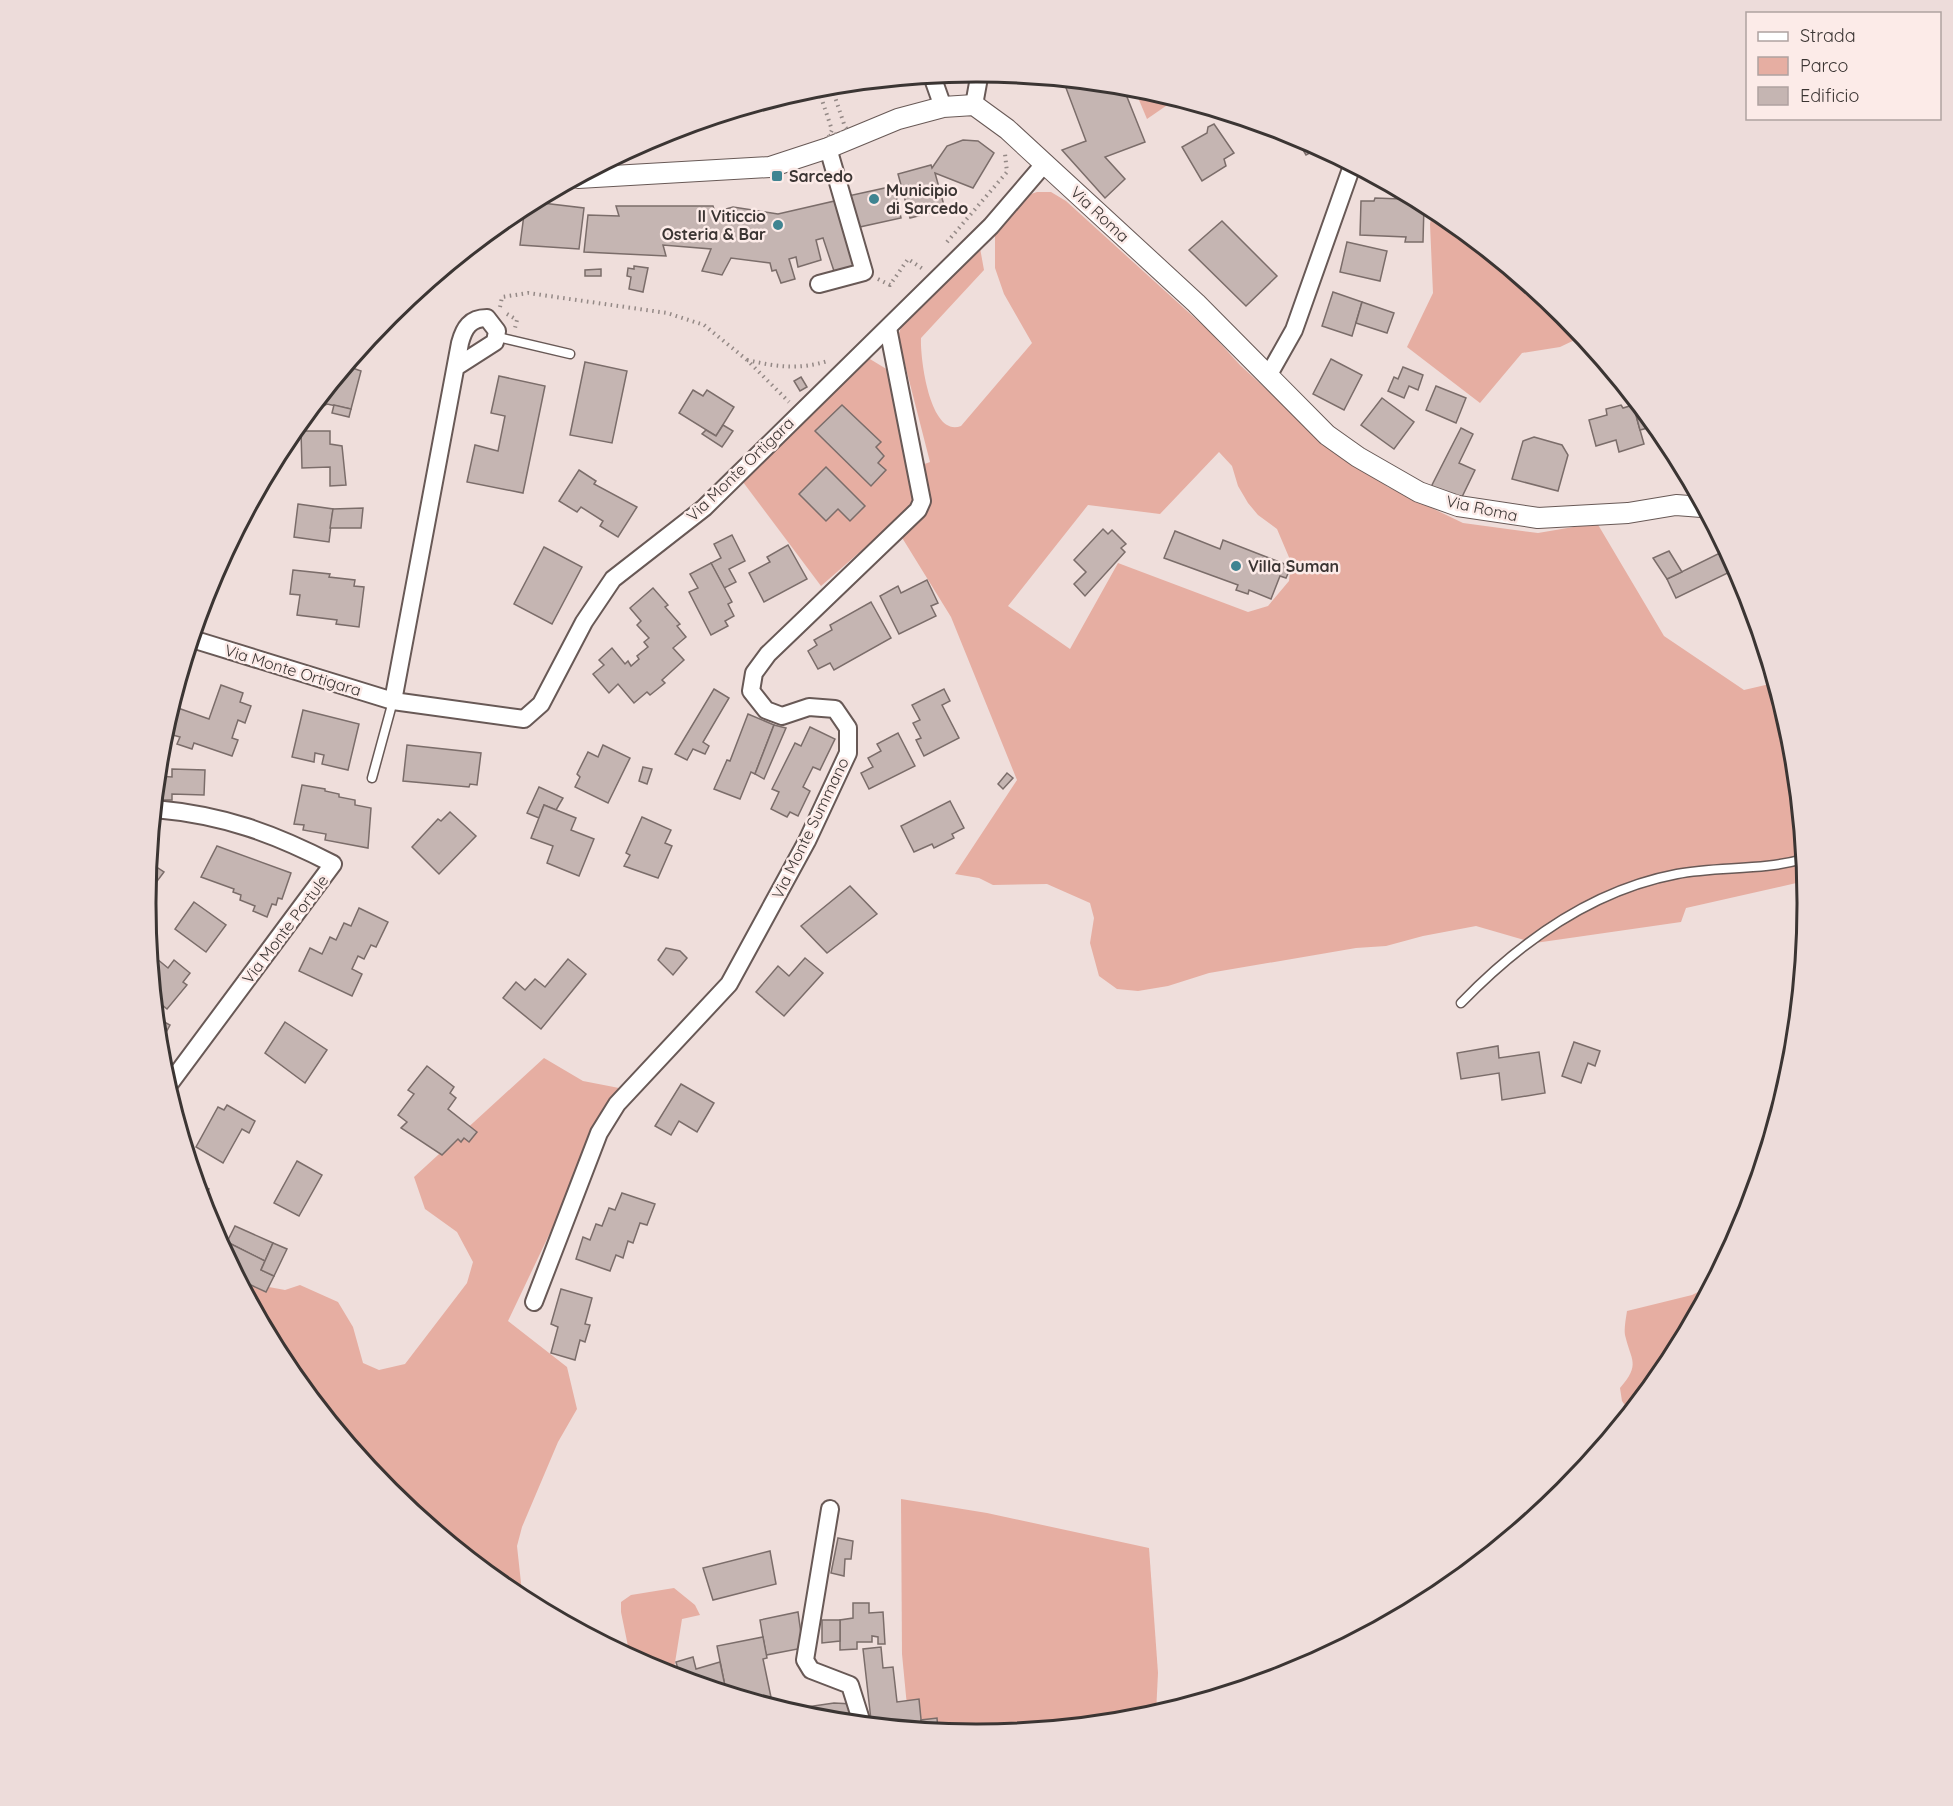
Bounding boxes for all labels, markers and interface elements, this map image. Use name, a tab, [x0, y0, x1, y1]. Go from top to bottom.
legend	[1746, 12, 1941, 120]
text: Strada	[1800, 24, 1856, 47]
text: Parco	[1800, 54, 1848, 77]
text: Edificio	[1800, 84, 1859, 107]
place label: Sarcedo	[789, 166, 853, 186]
marker: Sarcedo	[770, 169, 784, 183]
place label: Municipio di Sarcedo	[886, 180, 968, 218]
street label: Via Roma	[1067, 182, 1133, 246]
marker: Municipio di Sarcedo	[867, 192, 881, 206]
place label: Il Viticcio Osteria & Bar	[662, 206, 766, 244]
marker: Il Viticcio Osteria & Bar	[771, 218, 785, 232]
street label: Via Monte Ortigara	[682, 413, 798, 525]
street label: Via Roma	[1444, 491, 1520, 525]
place label: Villa Suman	[1248, 556, 1339, 576]
marker: Villa Suman	[1229, 559, 1243, 573]
street label: Via Monte Ortigara	[222, 640, 364, 700]
street label: Via Monte Summano	[767, 754, 853, 902]
street label: Via Monte Portule	[238, 871, 332, 987]

